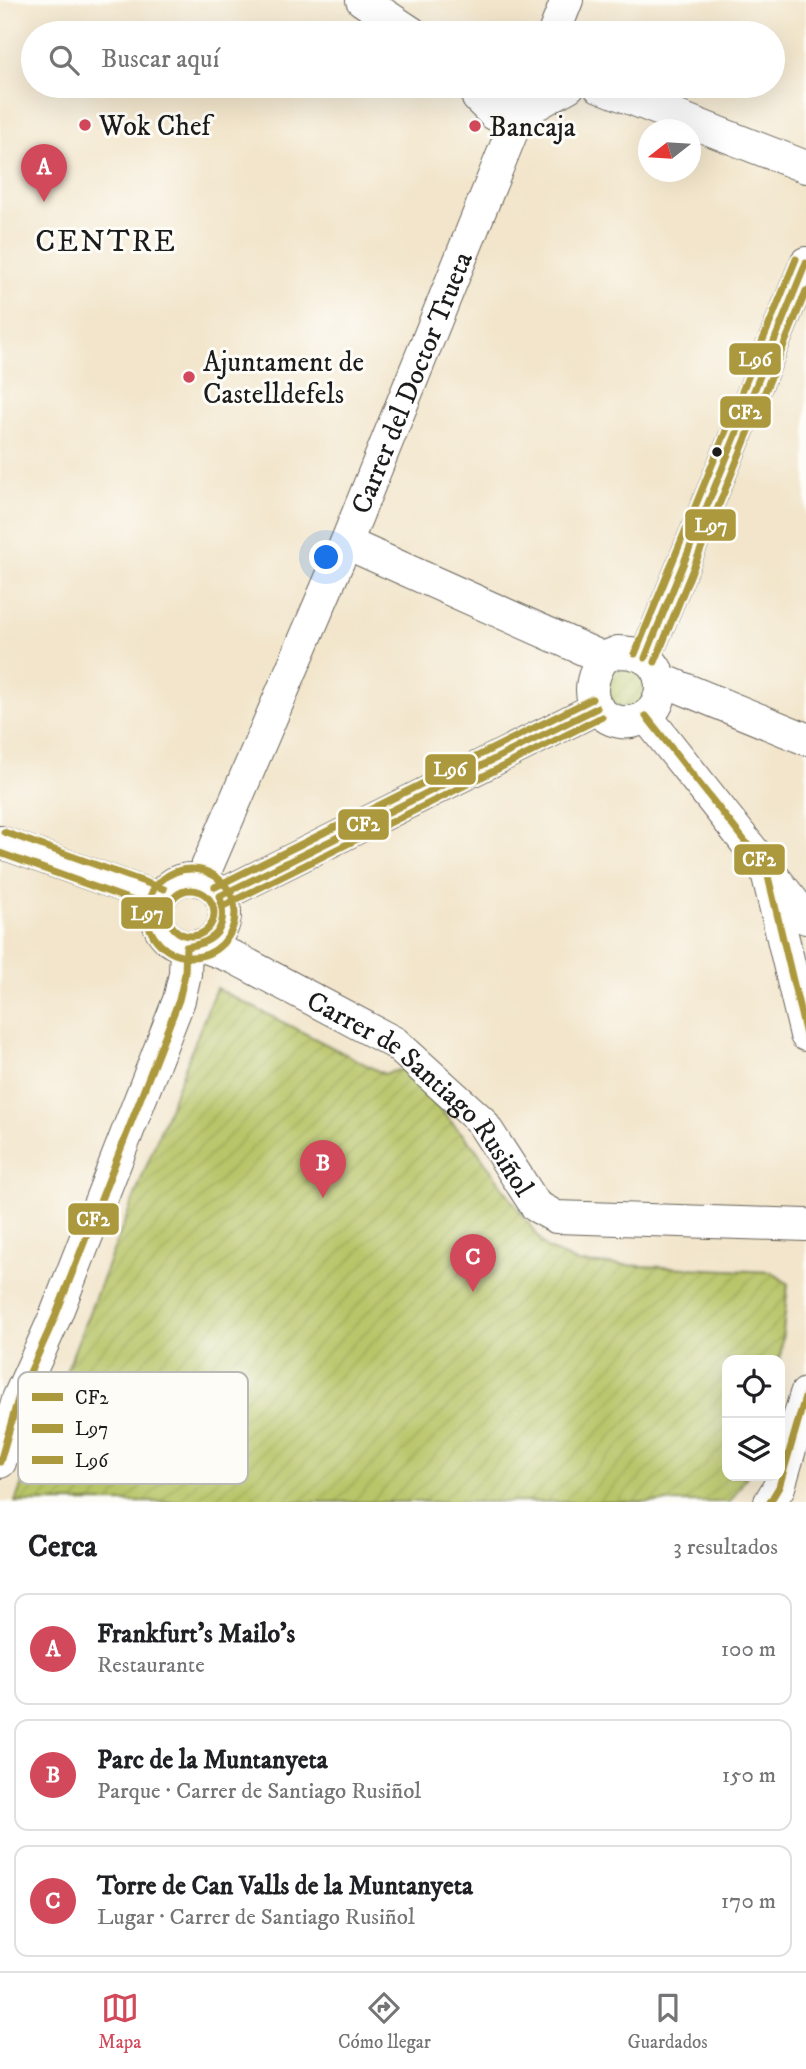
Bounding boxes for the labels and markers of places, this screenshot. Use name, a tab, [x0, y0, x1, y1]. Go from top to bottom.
place label: Wok Chef	[98, 109, 214, 144]
place label: Bancaja	[489, 110, 576, 145]
marker: Wok Chef	[77, 117, 93, 133]
marker: Bancaja	[467, 118, 483, 134]
pin: A	[21, 144, 67, 202]
place label: Ajuntament de Castelldefels	[203, 345, 364, 412]
marker: Ajuntament de Castelldefels	[181, 369, 197, 385]
unlabelled marker	[710, 445, 724, 459]
pin: B	[300, 1140, 346, 1198]
pin: C	[450, 1234, 496, 1292]

